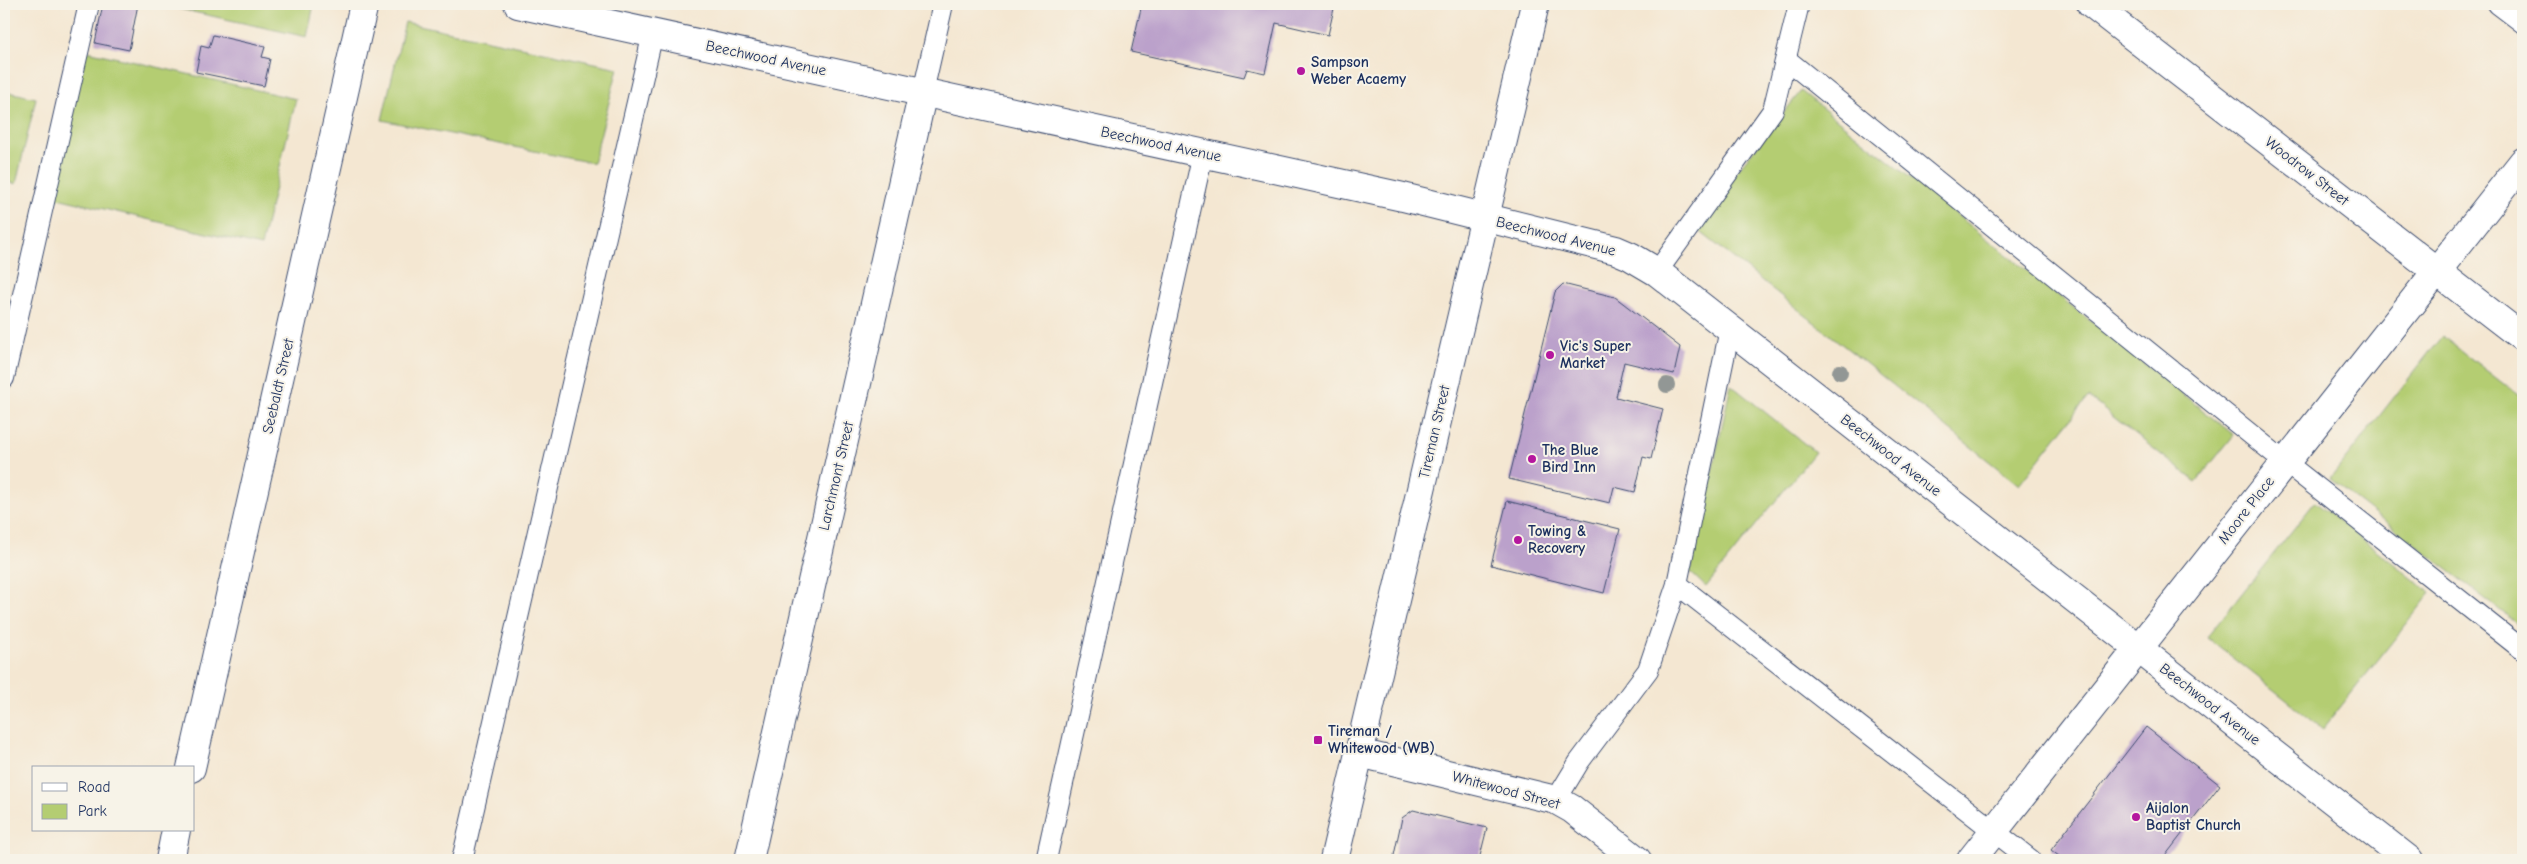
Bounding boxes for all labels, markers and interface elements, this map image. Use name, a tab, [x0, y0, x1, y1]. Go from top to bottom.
street label: Beechwood Avenue	[704, 36, 828, 80]
place label: Sampson Weber Acaemy	[1311, 53, 1406, 88]
marker: Sampson Weber Acaemy	[1295, 65, 1307, 77]
street label: Beechwood Avenue	[1099, 122, 1223, 166]
street label: Woodrow Street	[2262, 133, 2353, 210]
street label: Beechwood Avenue	[1494, 212, 1618, 260]
street label: Seebaldt Street	[258, 336, 298, 435]
place label: Vic's Super Market	[1560, 337, 1631, 372]
marker: Vic's Super Market	[1544, 349, 1556, 361]
street label: Tireman Street	[1414, 383, 1454, 481]
street label: Beechwood Avenue	[1837, 410, 1945, 500]
street label: Larchmont Street	[815, 419, 857, 532]
place label: The Blue Bird Inn	[1542, 441, 1598, 476]
marker: The Blue Bird Inn	[1526, 453, 1538, 465]
street label: Moore Place	[2214, 472, 2278, 547]
place label: Towing & Recovery	[1528, 522, 1586, 557]
marker: Towing & Recovery	[1512, 534, 1524, 546]
street label: Beechwood Avenue	[2156, 659, 2264, 749]
place label: Tireman / Whitewood (WB)	[1328, 722, 1435, 757]
marker: Tireman / Whitewood (WB)	[1312, 734, 1324, 746]
legend	[32, 766, 195, 832]
street label: Whitewood Street	[1450, 767, 1563, 813]
text: Road	[78, 778, 110, 796]
place label: Aijalon Baptist Church	[2146, 799, 2241, 834]
text: Park	[78, 802, 107, 820]
marker: Aijalon Baptist Church	[2130, 811, 2142, 823]

